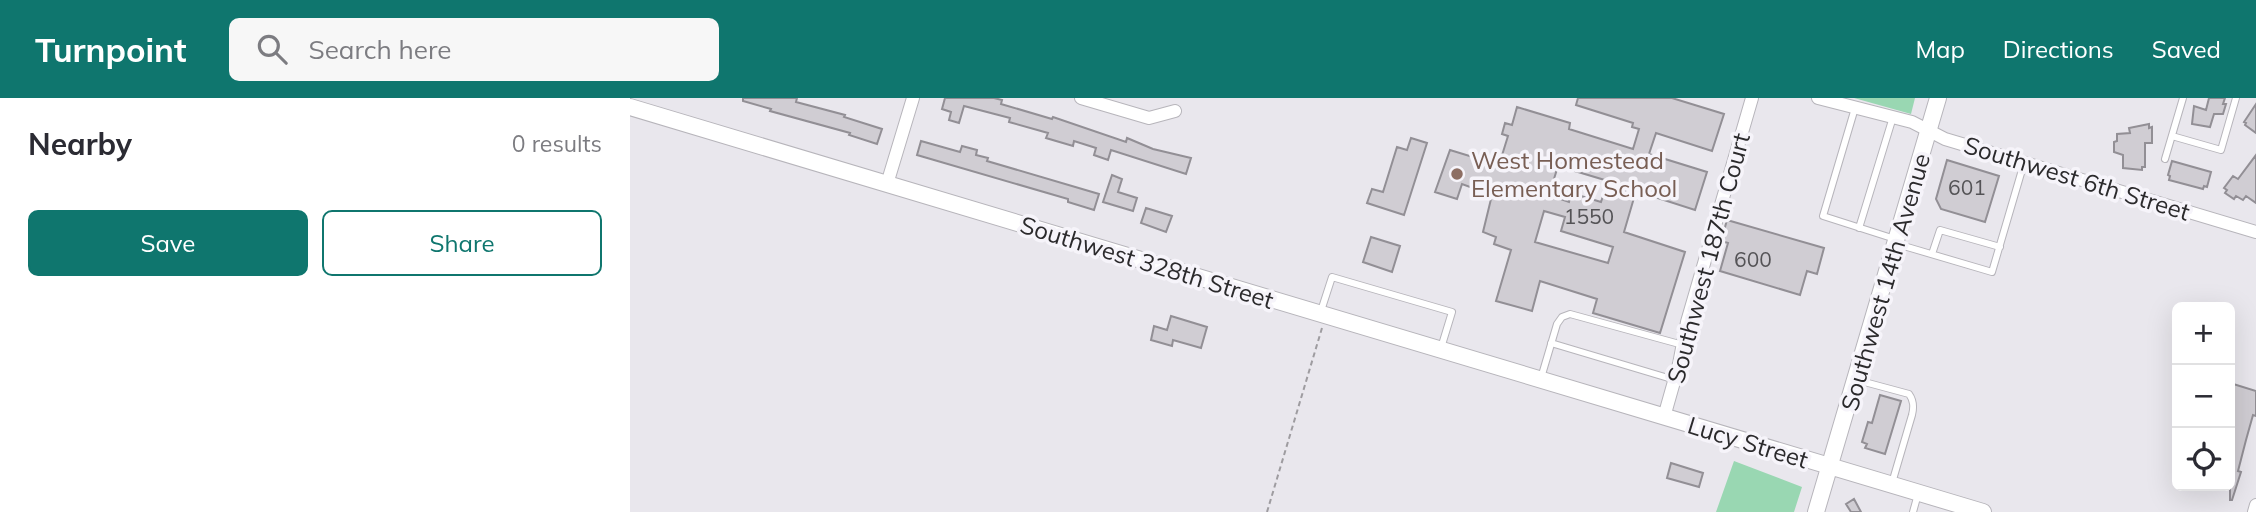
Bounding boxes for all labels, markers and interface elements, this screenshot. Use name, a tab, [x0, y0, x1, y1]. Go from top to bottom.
search box	[229, 18, 719, 81]
text: Turnpoint	[35, 29, 187, 70]
icon: search	[253, 30, 291, 68]
text: Search here	[309, 33, 451, 66]
text: Map	[1915, 34, 1965, 64]
text: Directions	[2003, 34, 2114, 64]
text: Saved	[2152, 34, 2221, 64]
text: Nearby	[28, 125, 132, 163]
text: 0 results	[512, 129, 602, 158]
street label: Southwest 6th Street	[1960, 129, 2194, 227]
street label: Southwest 187th Court	[1660, 130, 1756, 386]
place label: West Homestead Elementary School	[1471, 145, 1677, 203]
street label: Southwest 14th Avenue	[1834, 150, 1936, 414]
marker: West Homestead Elementary School	[1449, 166, 1465, 182]
house number: 601	[1948, 174, 1986, 200]
house number: 1550	[1564, 203, 1614, 229]
street label: Southwest 328th Street	[1017, 209, 1277, 315]
button: Save	[28, 210, 308, 276]
button: Share	[322, 210, 602, 276]
house number: 600	[1734, 246, 1772, 272]
map controls	[2172, 302, 2235, 491]
button: +	[2172, 302, 2235, 365]
button: −	[2172, 365, 2235, 428]
street label: Lucy Street	[1684, 410, 1812, 474]
button: locate	[2172, 428, 2235, 491]

